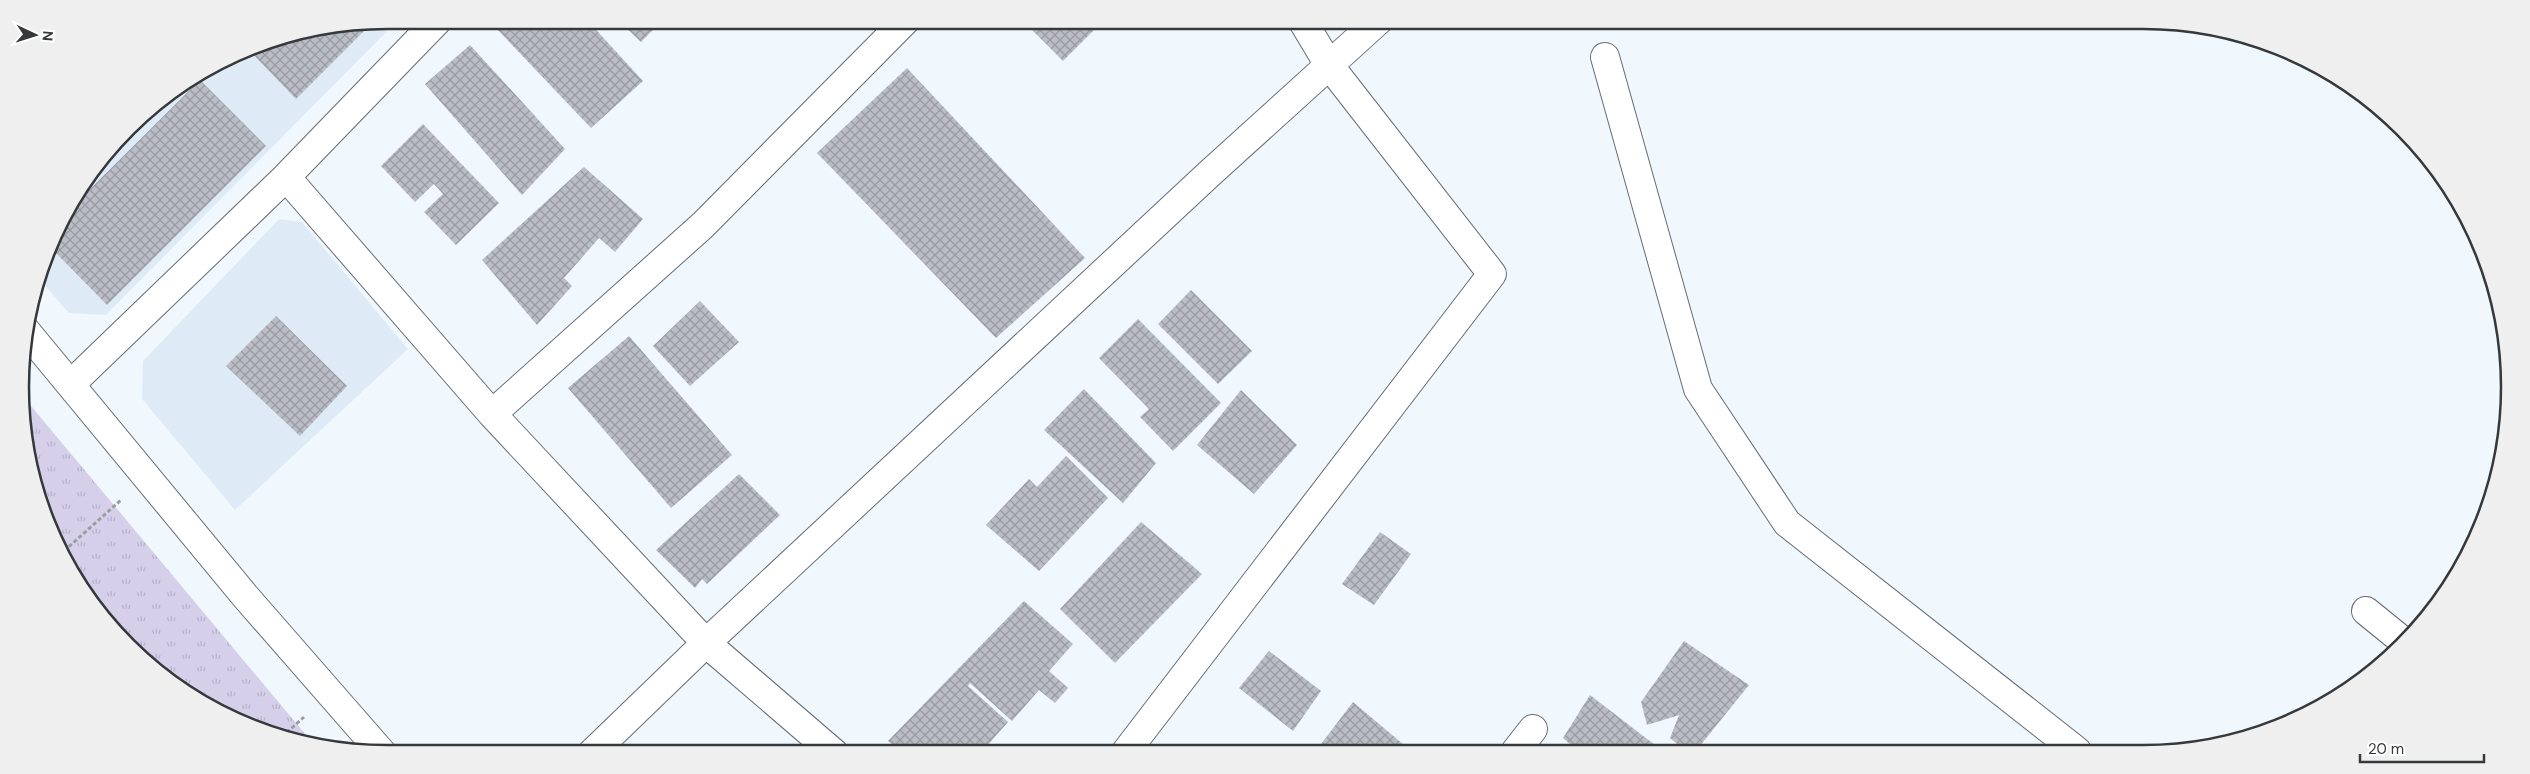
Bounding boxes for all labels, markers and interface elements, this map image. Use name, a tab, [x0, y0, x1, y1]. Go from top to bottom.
north arrow	[10, 10, 60, 60]
text: N	[39, 30, 57, 42]
scale bar	[2360, 732, 2484, 764]
text: 20 m	[2368, 739, 2404, 759]

